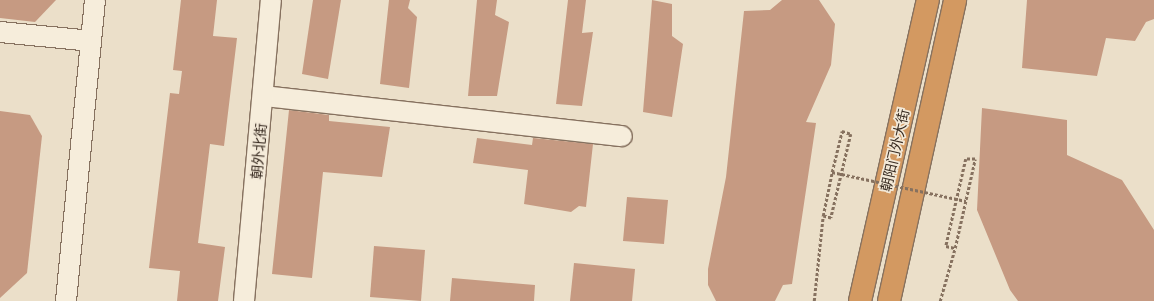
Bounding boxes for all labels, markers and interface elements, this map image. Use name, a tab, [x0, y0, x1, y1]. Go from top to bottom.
street label: 朝阳门外大街	[876, 107, 912, 193]
street label: 朝外北街	[247, 122, 269, 180]

